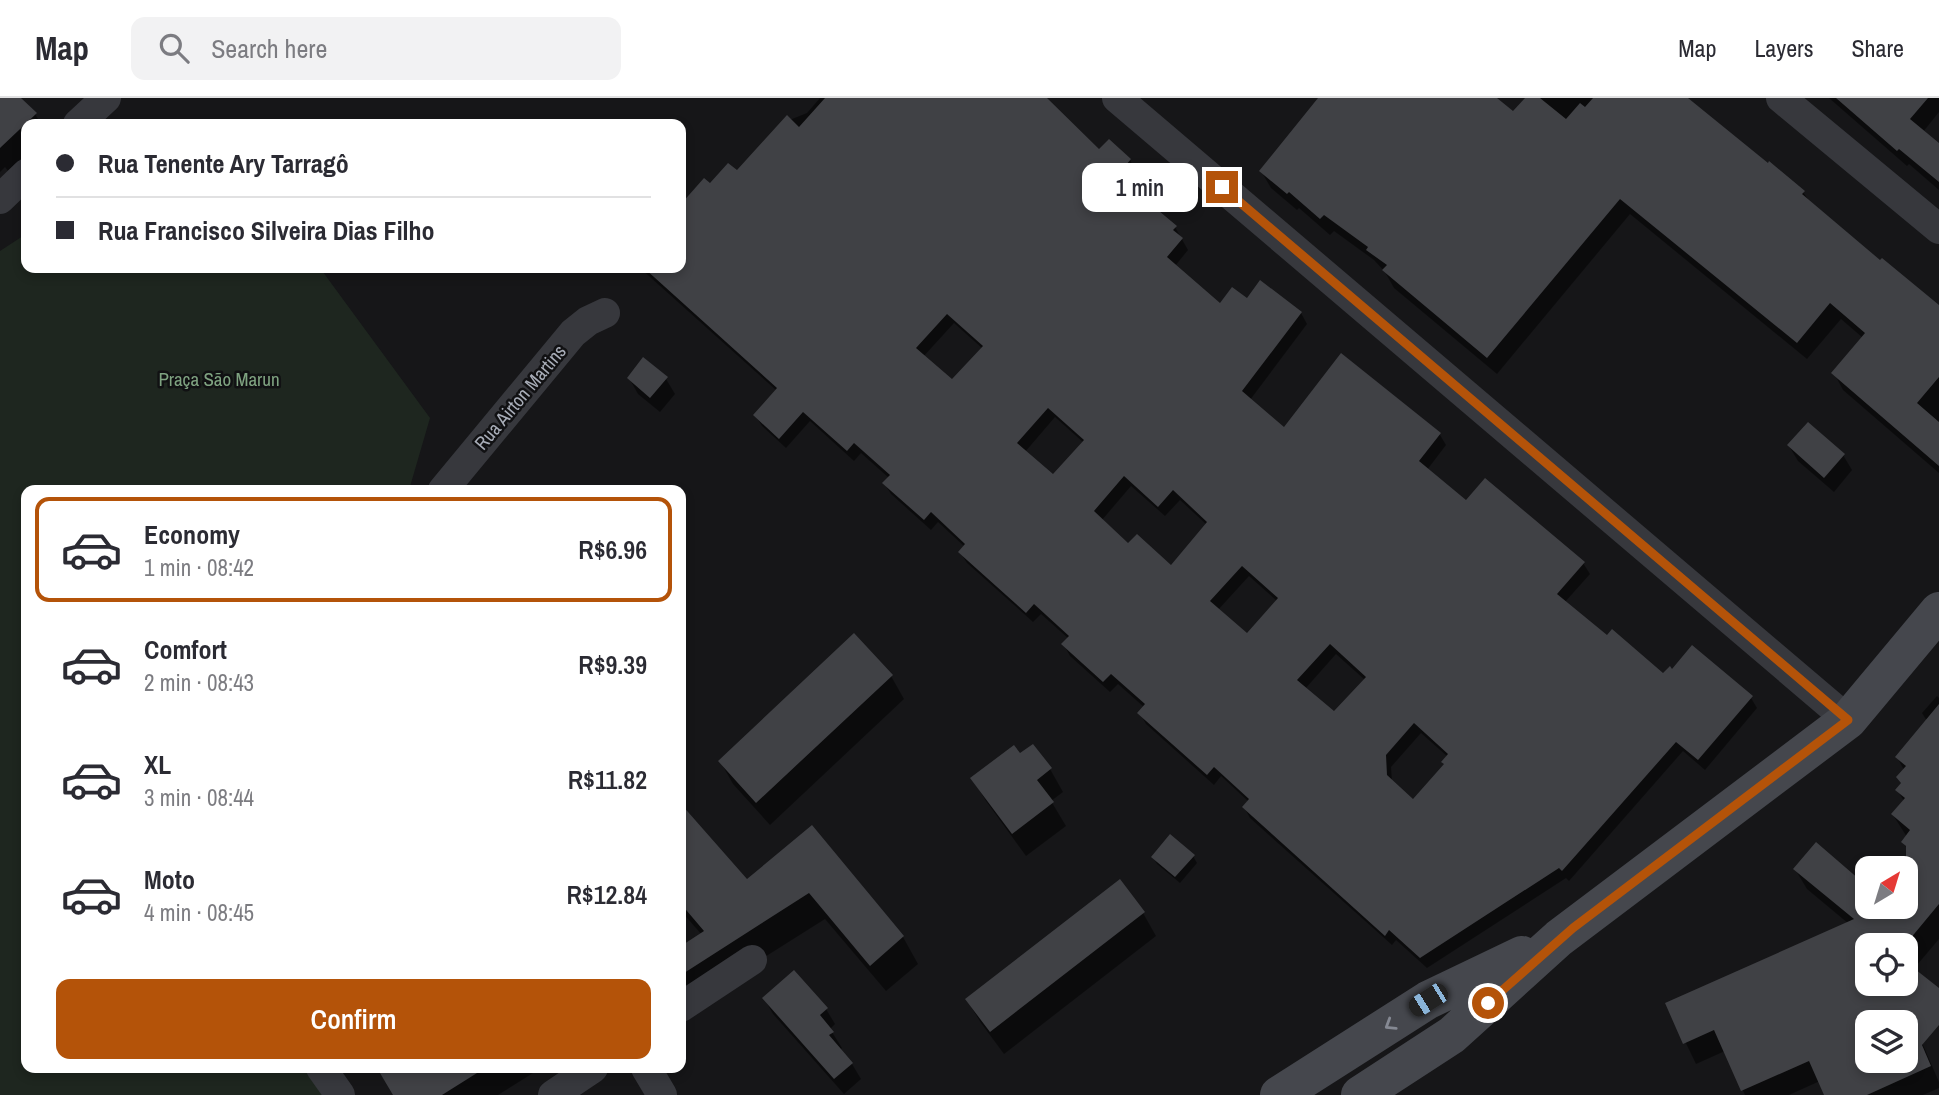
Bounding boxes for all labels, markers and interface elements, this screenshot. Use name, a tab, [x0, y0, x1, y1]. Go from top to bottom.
search box	[131, 17, 621, 80]
text: Map	[35, 26, 89, 70]
icon: search	[155, 29, 193, 67]
text: Search here	[211, 31, 327, 66]
text: Map	[1678, 32, 1716, 64]
text: Layers	[1754, 32, 1813, 64]
text: Share	[1851, 32, 1904, 64]
text: Rua Tenente Ary Tarragô	[98, 146, 349, 181]
callout: 1 min	[1082, 162, 1198, 212]
route end	[1206, 171, 1238, 203]
text: 1 min	[1116, 172, 1164, 203]
text: Rua Francisco Silveira Dias Filho	[98, 213, 435, 248]
street label: Rua Airton Martins	[468, 339, 572, 455]
park label: Praça São Marun	[158, 366, 280, 392]
text: Economy	[144, 517, 240, 552]
icon: car	[60, 518, 123, 581]
text: R$6.96	[578, 532, 647, 567]
text: 1 min · 08:42	[144, 552, 254, 583]
text: Comfort	[144, 632, 227, 667]
icon: car	[60, 633, 123, 696]
text: R$9.39	[578, 647, 647, 682]
text: 2 min · 08:43	[144, 667, 254, 698]
text: XL	[144, 747, 171, 782]
icon: car	[60, 748, 123, 811]
text: R$11.82	[568, 762, 647, 797]
text: 3 min · 08:44	[144, 782, 254, 813]
north arrow	[1855, 856, 1918, 919]
map controls	[1855, 856, 1918, 1073]
text: Moto	[144, 862, 195, 897]
icon: car	[60, 863, 123, 926]
text: R$12.84	[566, 877, 647, 912]
text: 4 min · 08:45	[144, 897, 254, 928]
button: locate	[1855, 933, 1918, 996]
button: Confirm	[56, 979, 651, 1059]
car	[1405, 980, 1452, 1020]
route start	[1472, 987, 1504, 1019]
button: layers	[1855, 1010, 1918, 1073]
one-way arrow	[1384, 1016, 1397, 1029]

